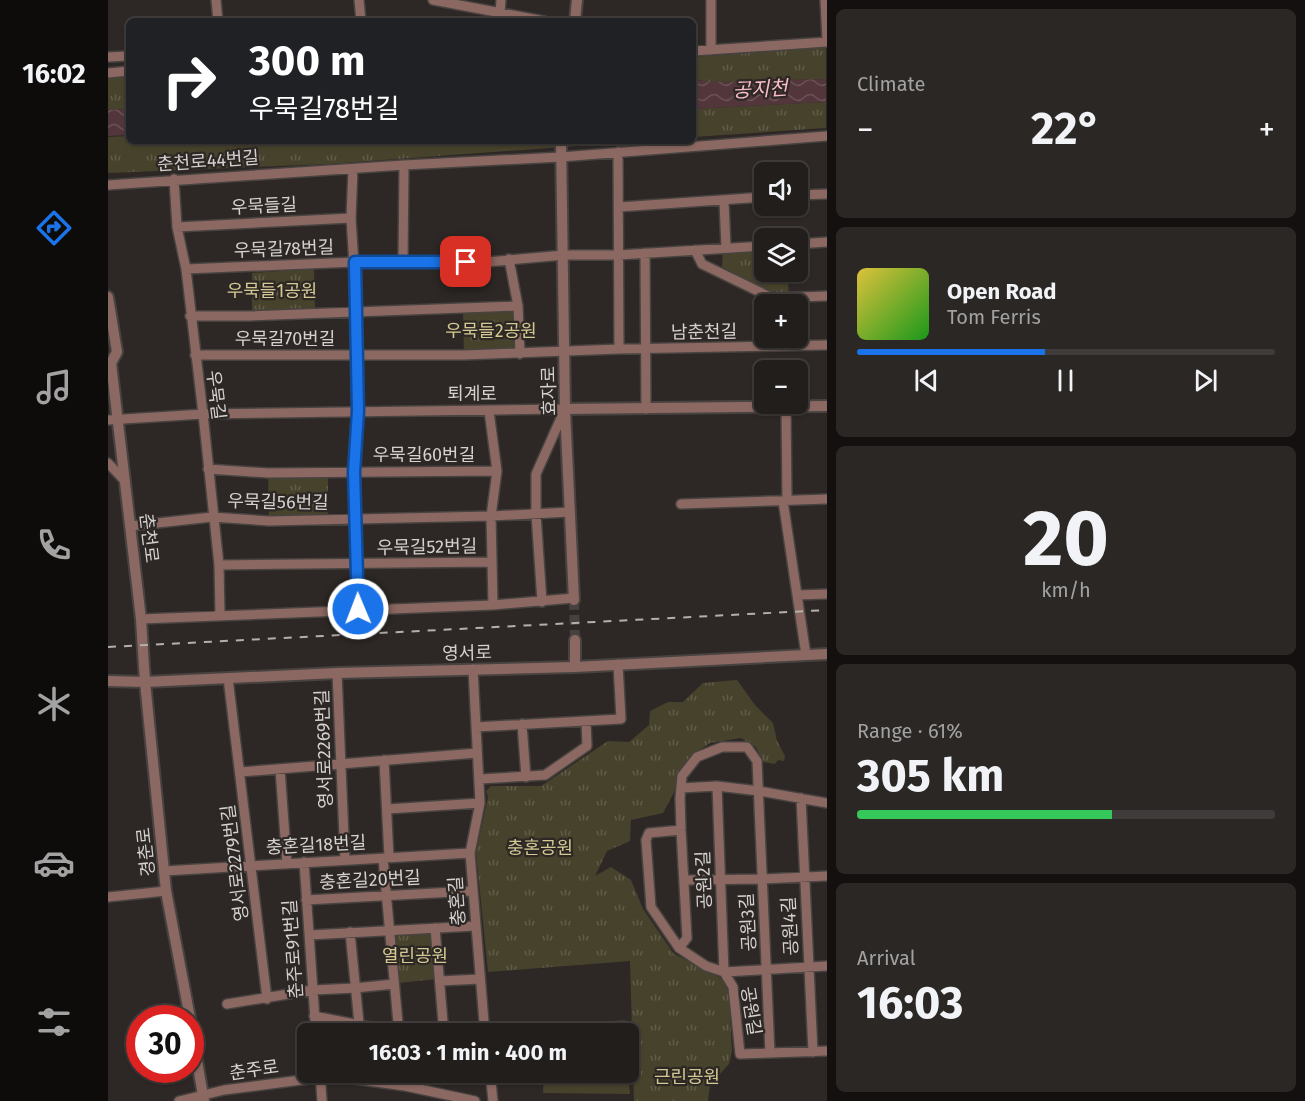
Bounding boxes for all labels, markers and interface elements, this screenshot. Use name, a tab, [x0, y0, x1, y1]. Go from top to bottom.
text: 300 m	[249, 36, 365, 86]
icon: right	[150, 42, 228, 120]
text: 16:02	[22, 58, 86, 90]
text: Climate	[857, 72, 925, 96]
water label: 공지천	[732, 75, 791, 102]
text: 우묵길78번길	[249, 93, 400, 125]
text: 22°	[1031, 102, 1101, 156]
text: −	[857, 110, 874, 150]
text: +	[1259, 110, 1275, 150]
street label: 춘천로44번길	[156, 146, 260, 176]
map controls	[754, 162, 808, 414]
button: sound	[754, 162, 808, 216]
street label: 우묵들길	[230, 193, 298, 219]
icon: directions	[33, 207, 75, 249]
button: layers	[754, 228, 808, 282]
street label: 우묵길78번길	[233, 236, 335, 262]
pin	[440, 236, 491, 287]
icon: arrive	[449, 245, 482, 278]
text: Open Road	[947, 278, 1057, 305]
park label: 우묵들1공원	[227, 280, 317, 302]
button: +	[754, 294, 808, 348]
text: Tom Ferris	[947, 305, 1041, 329]
park label: 우묵들2공원	[445, 320, 537, 342]
street label: 남춘천길	[671, 320, 737, 344]
street label: 우묵길70번길	[235, 328, 335, 350]
button: −	[754, 360, 808, 414]
icon: previous	[910, 364, 943, 397]
icon: pause	[1049, 364, 1082, 397]
icon: next	[1189, 364, 1222, 397]
icon: music	[33, 366, 75, 408]
street label: 효자로	[538, 366, 560, 416]
street label: 우묵길	[202, 369, 230, 421]
street label: 퇴계로	[447, 383, 497, 405]
street label: 우묵길60번길	[373, 444, 475, 466]
street label: 우묵길56번길	[227, 490, 329, 514]
text: 20	[1023, 492, 1109, 586]
street label: 춘천로	[135, 512, 163, 564]
icon: phone	[33, 524, 75, 566]
street label: 우묵길52번길	[377, 535, 477, 559]
position arrow	[326, 577, 390, 641]
text: km/h	[1041, 578, 1091, 602]
street label: 영서로	[442, 642, 492, 664]
icon: climate	[33, 683, 75, 725]
street label: 영서로2269번길	[311, 689, 337, 809]
text: Range · 61%	[857, 719, 963, 743]
text: 305 km	[857, 749, 1004, 803]
street label: 영서로2279번길	[217, 803, 253, 923]
street label: 경춘로	[132, 826, 160, 878]
street label: 충혼길18번길	[265, 831, 367, 859]
park label: 충혼공원	[507, 837, 573, 859]
icon: car	[33, 842, 75, 884]
street label: 공원2길	[692, 850, 716, 910]
street label: 충혼길20번길	[319, 866, 421, 894]
street label: 충혼길	[444, 875, 470, 927]
street label: 공원3길	[735, 892, 761, 952]
street label: 공원4길	[777, 896, 803, 956]
street label: 춘주로91번길	[279, 899, 307, 999]
park label: 열린공원	[382, 945, 448, 967]
text: Arrival	[857, 946, 916, 970]
text: 16:03	[857, 976, 963, 1030]
street label: 공원길	[736, 985, 766, 1037]
icon: filters	[33, 1001, 75, 1043]
speed limit sign: 30	[126, 1005, 204, 1083]
text: 16:03 · 1 min · 400 m	[369, 1039, 567, 1066]
street label: 춘주로	[228, 1056, 280, 1084]
park label: 근린공원	[654, 1066, 720, 1088]

